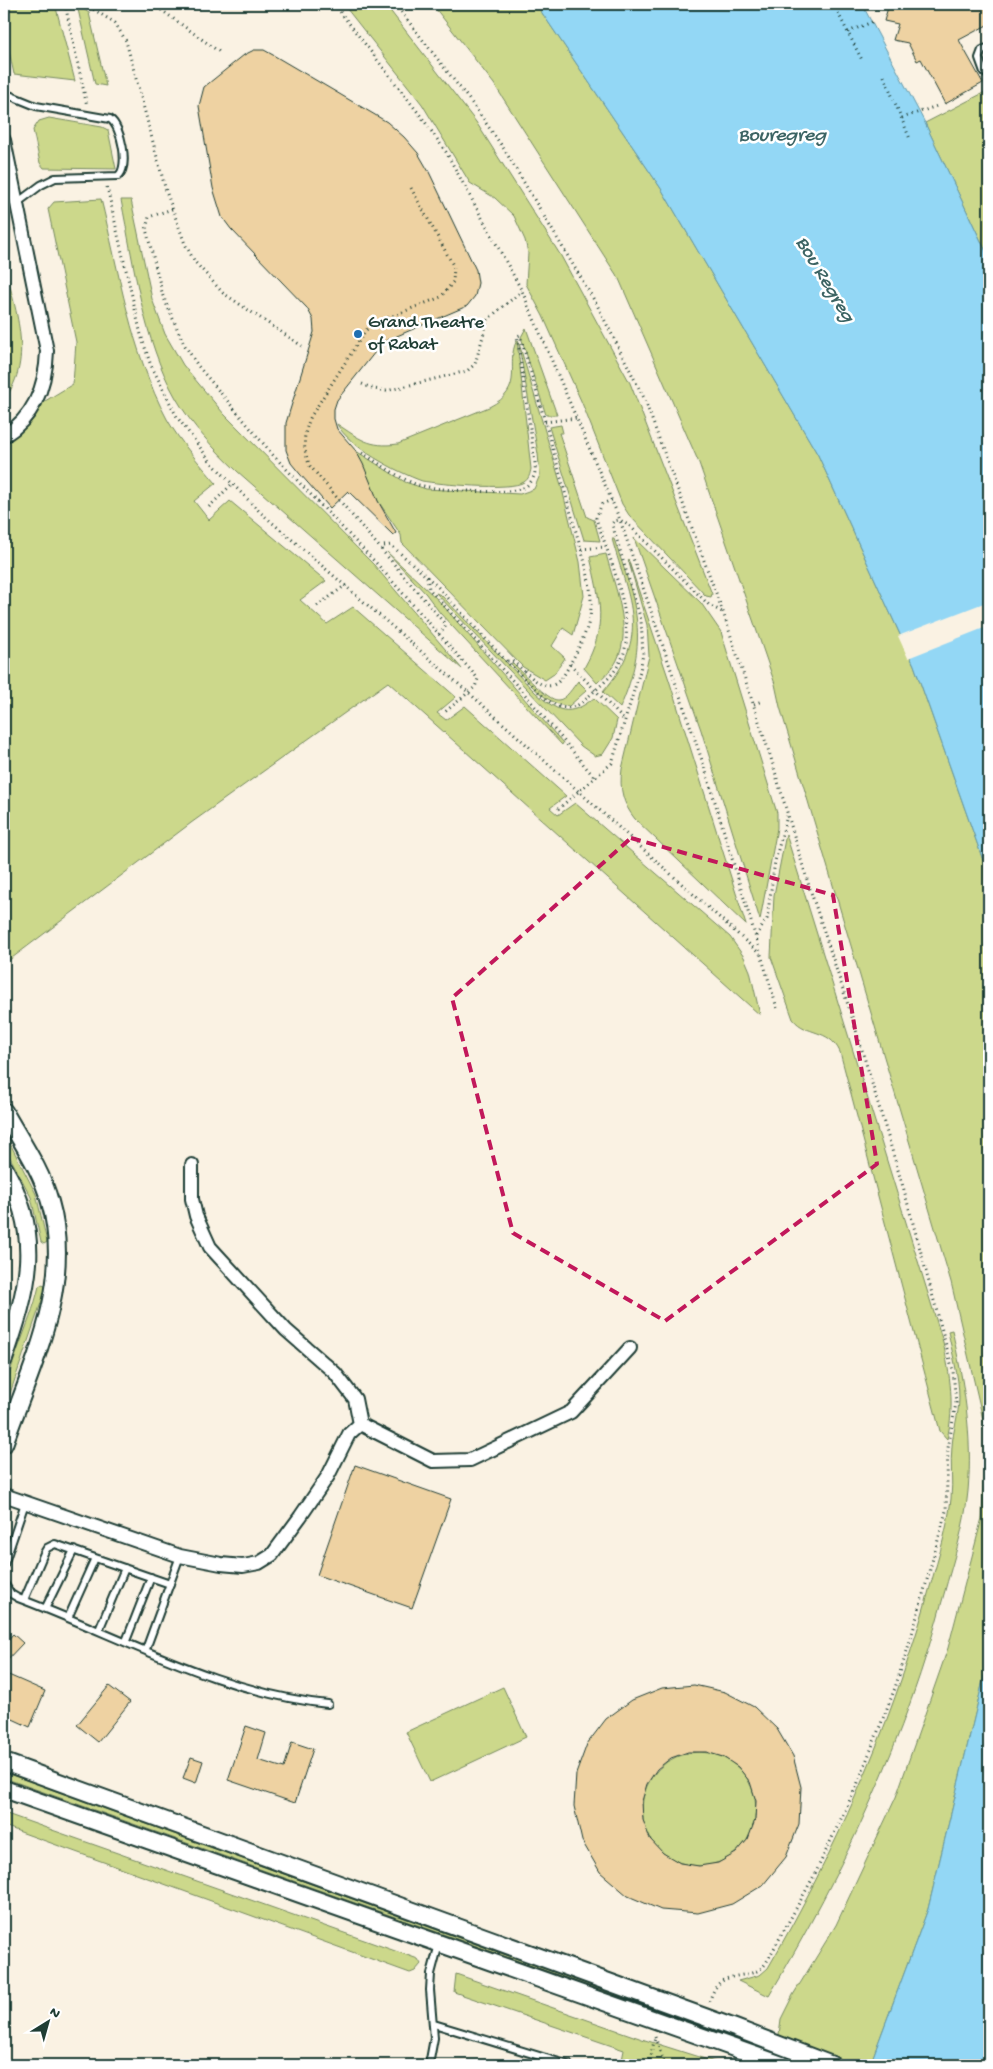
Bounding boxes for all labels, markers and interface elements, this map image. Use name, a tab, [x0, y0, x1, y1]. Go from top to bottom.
water label: Bouregreg	[738, 125, 827, 148]
water label: Bou Regreg	[790, 233, 859, 328]
place label: Grand Theatre of Rabat	[368, 312, 484, 357]
marker: Grand Theatre of Rabat	[352, 328, 364, 340]
north arrow	[22, 1996, 72, 2046]
text: N	[46, 2004, 63, 2023]

